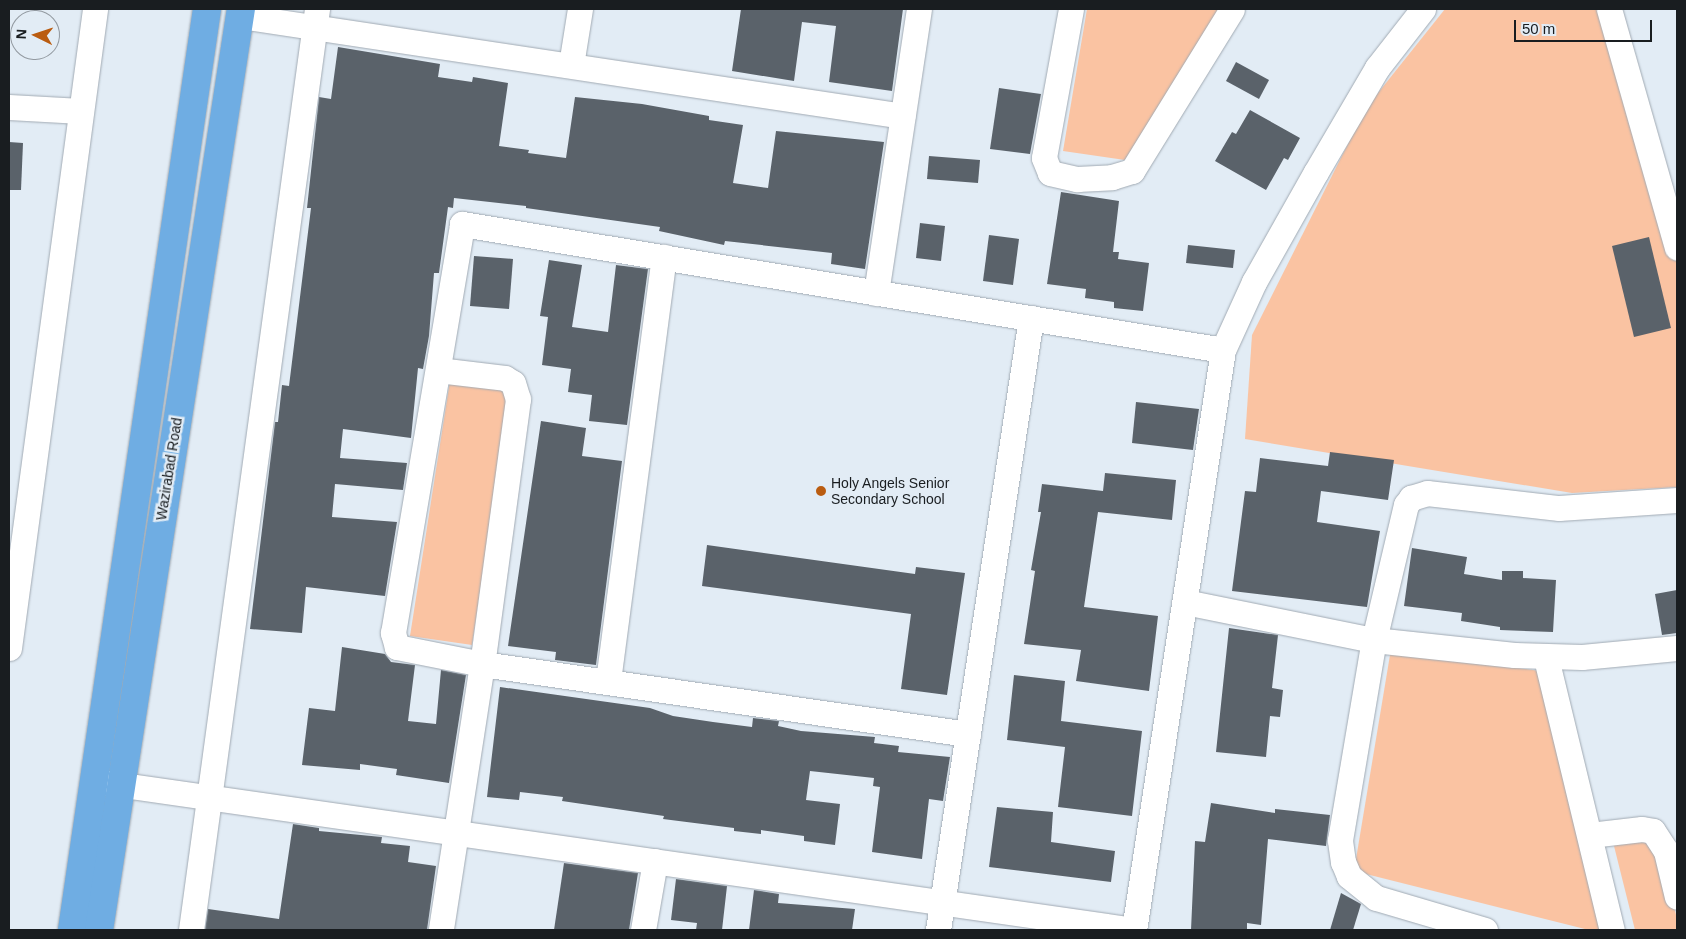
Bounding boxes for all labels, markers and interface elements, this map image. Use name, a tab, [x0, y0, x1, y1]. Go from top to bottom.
north arrow	[10, 10, 60, 60]
scale bar	[1516, 10, 1654, 42]
text: 50 m	[1522, 20, 1555, 37]
text: N	[13, 28, 29, 40]
street label: Wazirabad Road	[153, 416, 185, 522]
place label: Holy Angels Senior Secondary School	[831, 475, 950, 508]
marker: Holy Angels Senior Secondary School	[815, 485, 827, 497]

